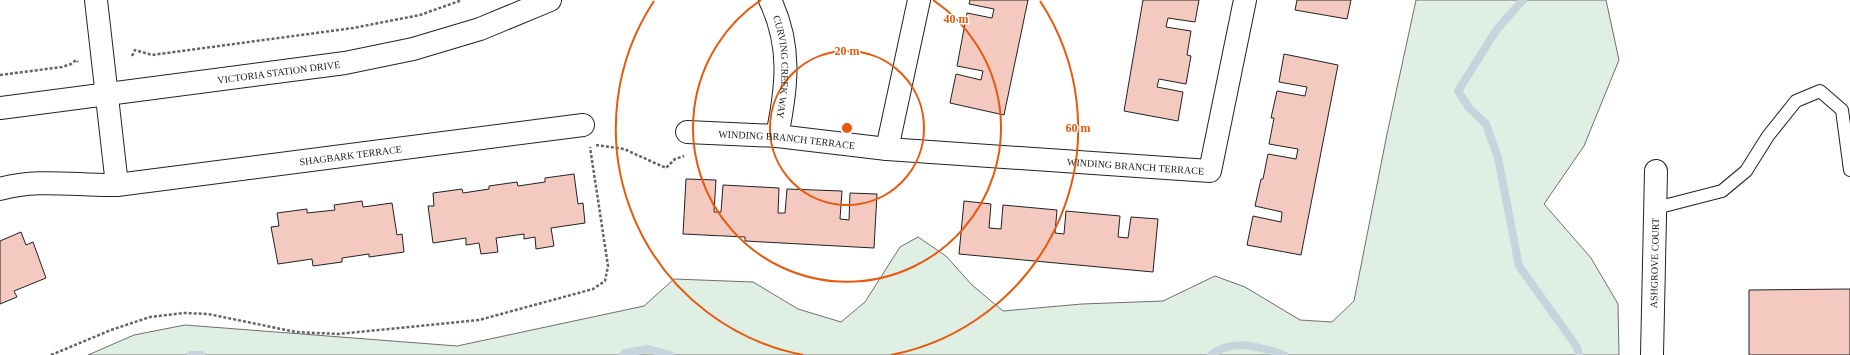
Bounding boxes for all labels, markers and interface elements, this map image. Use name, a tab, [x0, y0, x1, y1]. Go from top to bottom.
text: 40 m	[944, 12, 969, 26]
street label: CURVING CREEK WAY	[771, 14, 791, 119]
text: 20 m	[835, 44, 860, 58]
street label: VICTORIA STATION DRIVE	[217, 58, 341, 85]
centre of rings	[840, 121, 854, 135]
text: 60 m	[1066, 121, 1091, 135]
street label: WINDING BRANCH TERRACE	[718, 128, 856, 151]
street label: SHAGBARK TERRACE	[299, 143, 402, 167]
street label: WINDING BRANCH TERRACE	[1067, 156, 1204, 176]
street label: ASHGROVE COURT	[1648, 218, 1660, 308]

